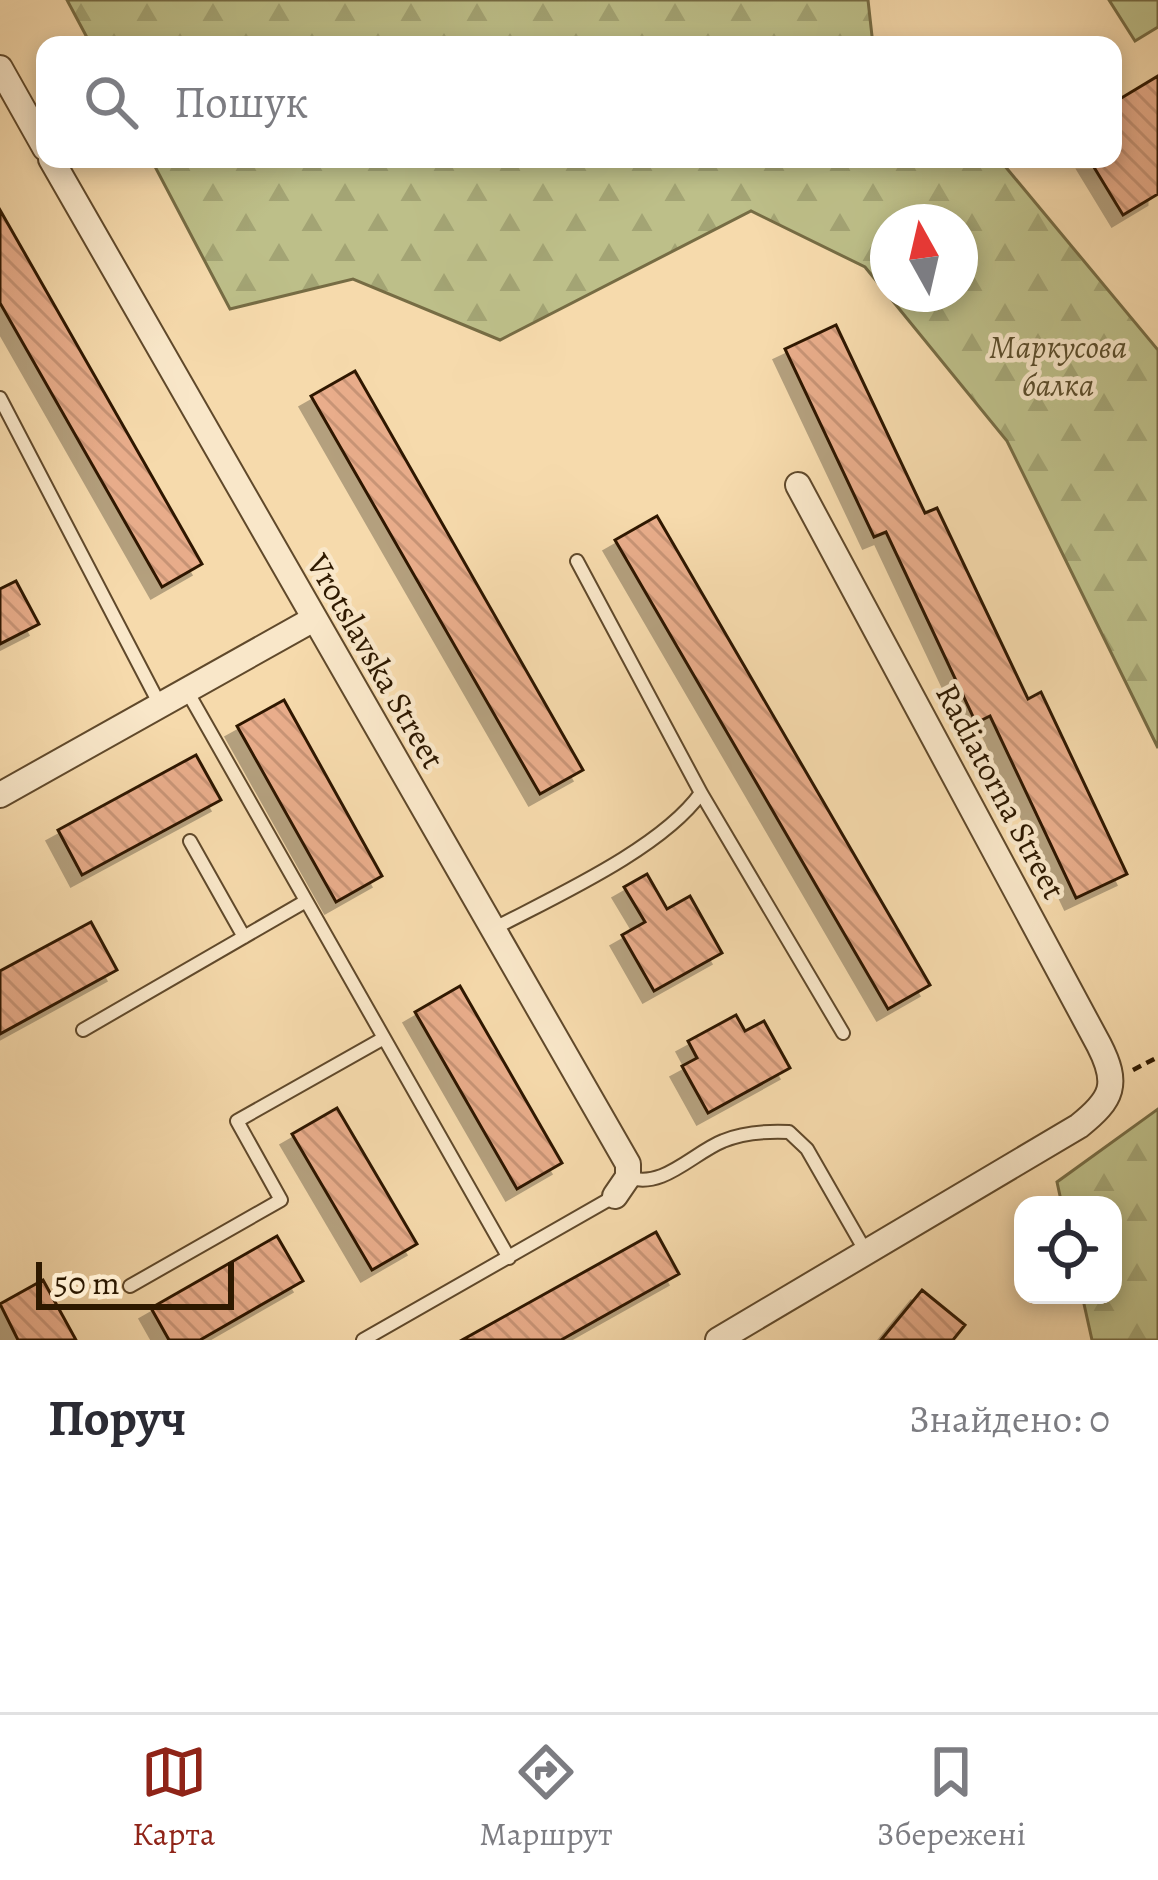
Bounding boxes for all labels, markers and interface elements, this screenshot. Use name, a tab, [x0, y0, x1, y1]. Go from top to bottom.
search box	[36, 36, 1122, 168]
icon: search	[78, 69, 144, 135]
text: Пошук	[174, 71, 308, 133]
north arrow	[870, 204, 978, 312]
park label: Маркусова балка	[989, 324, 1127, 407]
street label: Vrotslavska Street	[296, 544, 456, 777]
street label: Radiatorna Street	[925, 675, 1077, 907]
map controls	[1014, 1196, 1122, 1304]
button: locate	[1014, 1196, 1122, 1304]
scale bar	[36, 1256, 234, 1309]
text: 50 m	[54, 1260, 120, 1305]
text: Поруч	[48, 1383, 186, 1453]
text: Знайдено: 0	[909, 1392, 1110, 1445]
tab: Карта	[132, 1739, 215, 1856]
tab: Маршрут	[479, 1739, 613, 1856]
tab: Збережені	[877, 1739, 1026, 1856]

